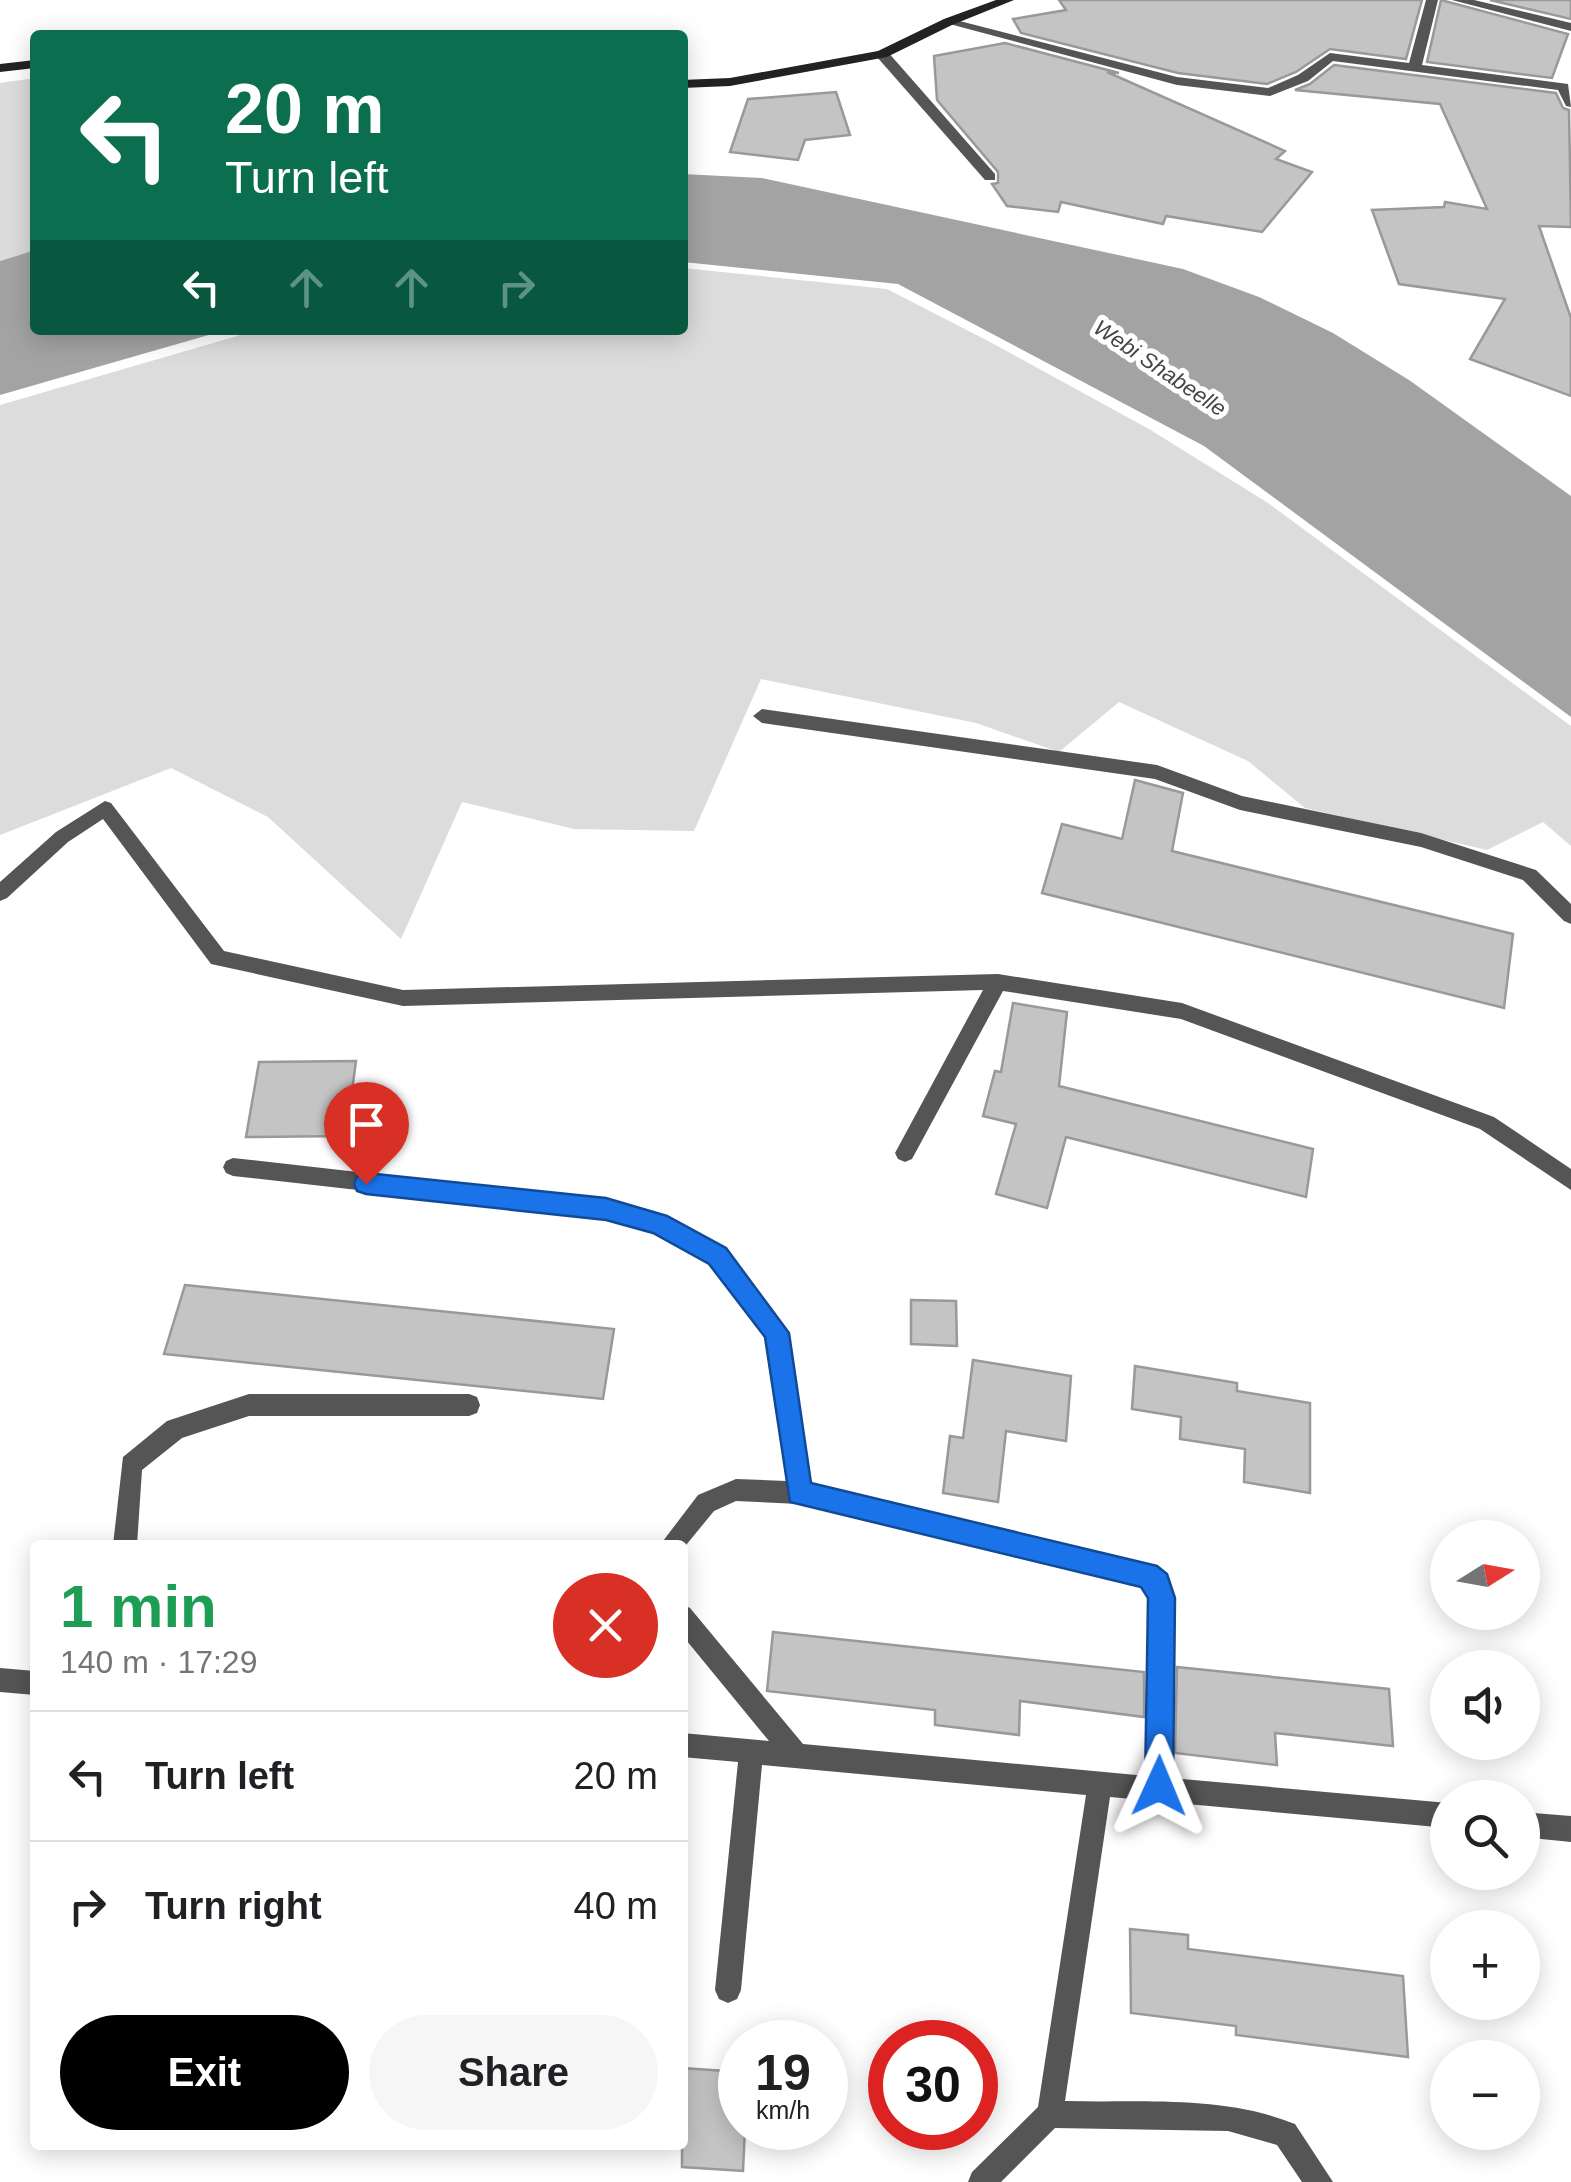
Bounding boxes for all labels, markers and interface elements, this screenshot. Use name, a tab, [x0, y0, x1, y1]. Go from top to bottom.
icon: left	[60, 70, 190, 200]
text: 20 m	[225, 70, 385, 148]
text: Turn left	[225, 152, 388, 203]
icon: left	[174, 260, 229, 315]
icon: ahead	[279, 260, 334, 315]
icon: ahead	[384, 260, 439, 315]
icon: right	[489, 260, 544, 315]
water label: Webi Shabeelle	[1089, 315, 1231, 421]
pin	[324, 1082, 409, 1185]
icon: arrive	[339, 1097, 394, 1152]
north arrow	[1430, 1520, 1540, 1630]
map controls	[1430, 1520, 1540, 2150]
text: 1 min	[60, 1573, 217, 1640]
button: close	[553, 1573, 658, 1678]
text: 140 m · 17:29	[60, 1644, 257, 1680]
button: sound	[1430, 1650, 1540, 1760]
position arrow	[1107, 1734, 1211, 1838]
icon: left	[60, 1749, 115, 1804]
text: Turn left	[145, 1755, 294, 1797]
text: 20 m	[574, 1755, 658, 1797]
button: search	[1430, 1780, 1540, 1890]
icon: right	[60, 1879, 115, 1934]
text: Turn right	[145, 1885, 322, 1927]
text: 40 m	[574, 1885, 658, 1927]
button: +	[1430, 1910, 1540, 2020]
button: Exit	[60, 2015, 349, 2130]
button: Share	[369, 2015, 658, 2130]
speed limit sign: 30	[868, 2020, 998, 2150]
button: −	[1430, 2040, 1540, 2150]
text: 19	[755, 2045, 811, 2101]
text: km/h	[756, 2096, 810, 2124]

